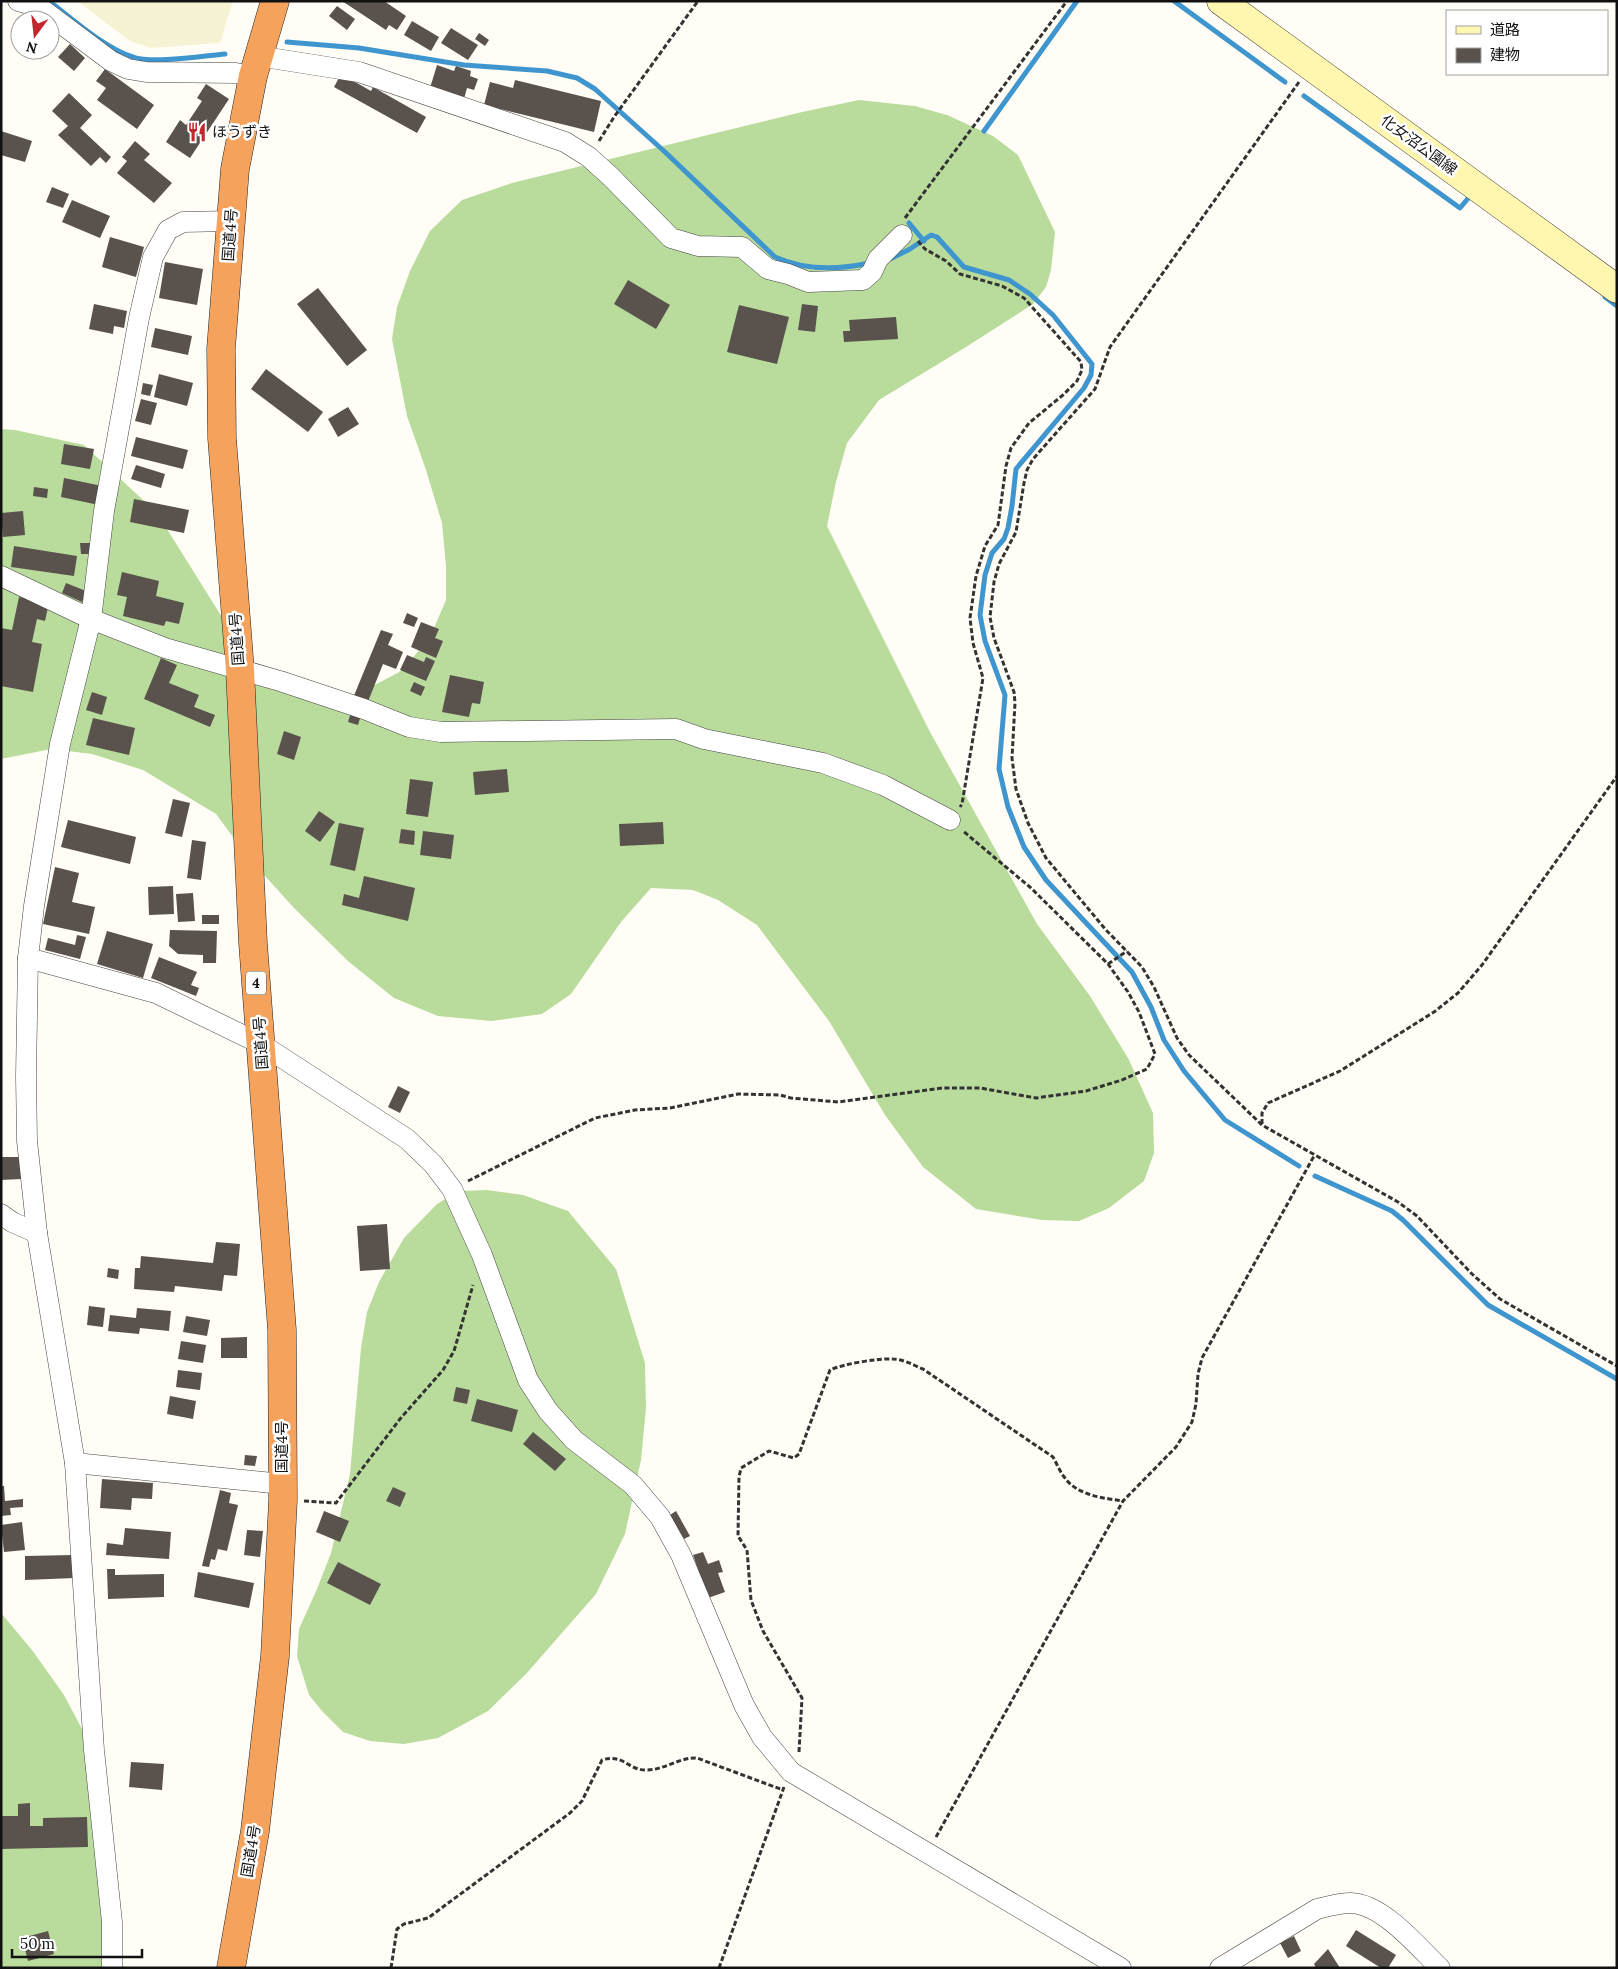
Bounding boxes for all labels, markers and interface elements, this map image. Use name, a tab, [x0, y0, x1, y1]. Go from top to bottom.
north arrow	[10, 10, 60, 60]
legend	[1446, 10, 1608, 75]
text: 道路	[1490, 20, 1520, 39]
text: N	[24, 37, 39, 58]
text: 建物	[1490, 45, 1520, 64]
street label: 化女沼公園線	[1377, 110, 1461, 179]
restaurant icon: ほうずき	[186, 121, 208, 143]
place label: ほうずき	[212, 122, 272, 141]
street label: 国道4号	[218, 208, 241, 262]
street label: 国道4号	[225, 612, 248, 666]
road number: 4	[246, 971, 266, 994]
street label: 国道4号	[249, 1016, 272, 1070]
street label: 国道4号	[272, 1420, 291, 1474]
street label: 国道4号	[237, 1823, 264, 1879]
scale bar	[12, 1926, 142, 1958]
text: 50 m	[20, 1934, 55, 1953]

